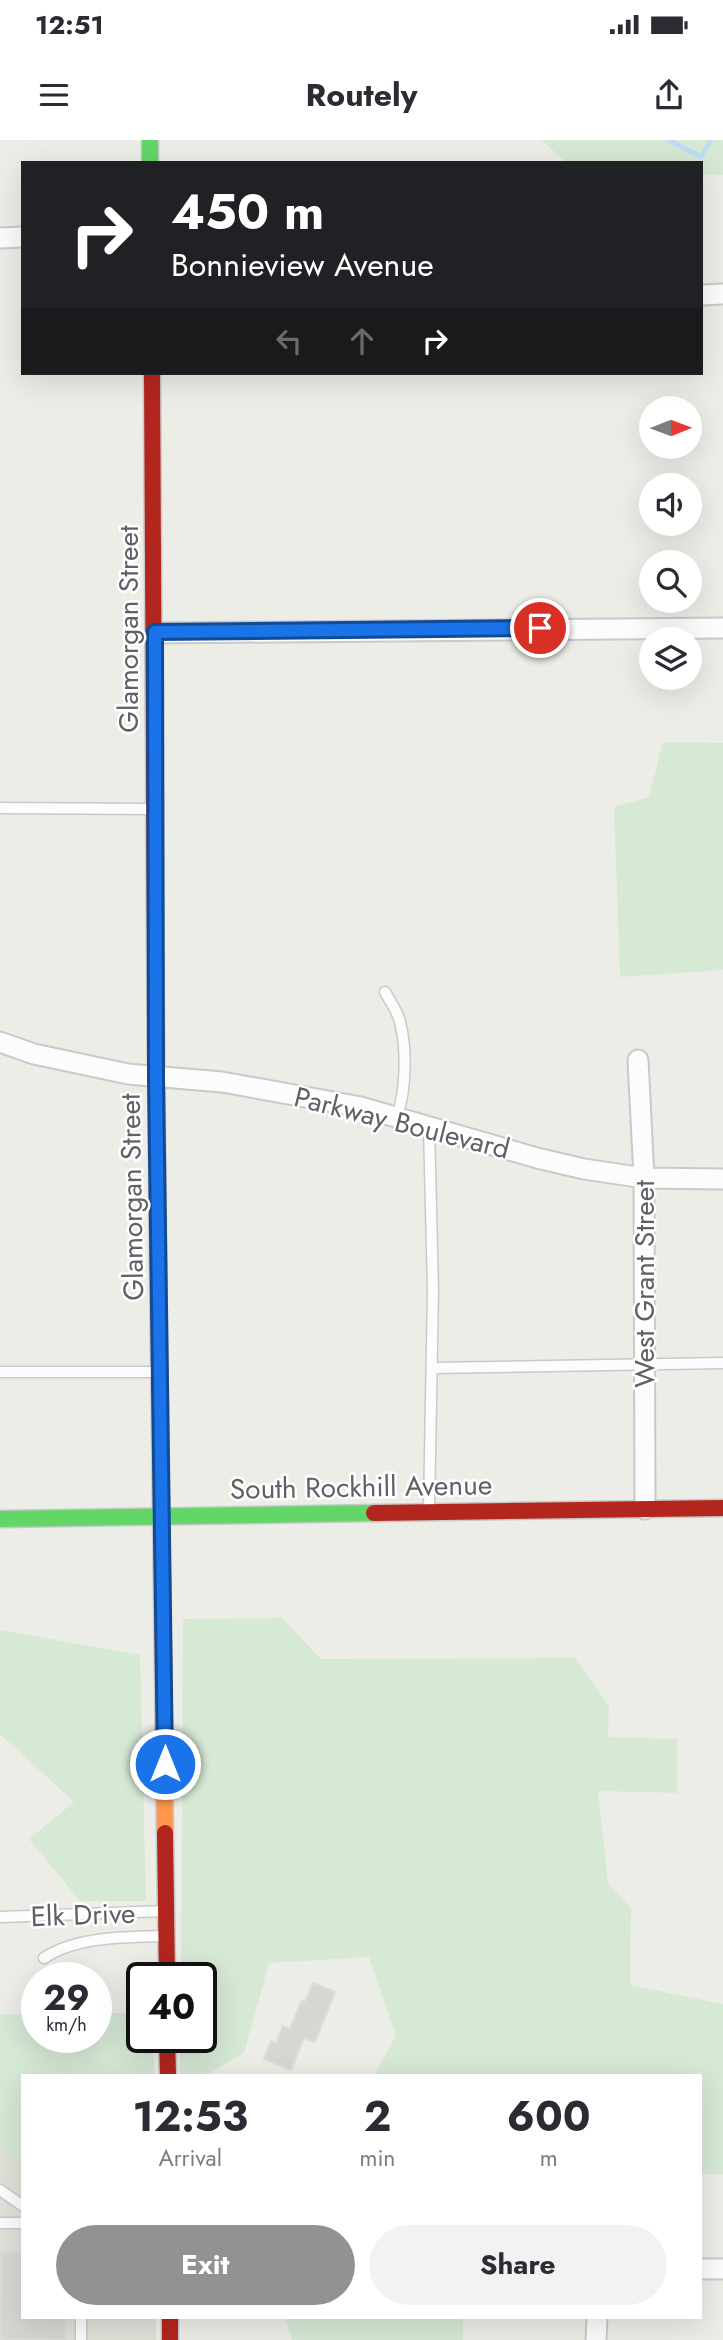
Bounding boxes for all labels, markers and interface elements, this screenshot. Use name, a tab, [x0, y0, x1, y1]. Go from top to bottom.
text: 12:51	[35, 6, 104, 44]
text: Routely	[306, 72, 417, 118]
icon: menu	[35, 76, 73, 114]
icon: share	[650, 76, 688, 114]
text: 450 m	[171, 177, 324, 247]
icon: right	[56, 189, 147, 280]
text: Bonnieview Avenue	[171, 242, 434, 288]
icon: left	[270, 322, 308, 360]
icon: ahead	[343, 322, 381, 360]
icon: right	[416, 322, 454, 360]
north arrow	[639, 396, 702, 458]
map controls	[639, 396, 702, 690]
button: sound	[639, 473, 702, 536]
street label: Glamorgan Street	[108, 525, 149, 733]
button: search	[639, 550, 702, 613]
pin	[510, 598, 570, 658]
icon: arrive	[521, 609, 559, 647]
button: layers	[639, 627, 702, 690]
street label: Parkway Boulevard	[290, 1076, 514, 1170]
street label: Glamorgan Street	[110, 1093, 154, 1301]
street label: West Grant Street	[624, 1180, 665, 1388]
street label: South Rockhill Avenue	[230, 1464, 492, 1510]
position arrow	[128, 1727, 202, 1801]
street label: Elk Drive	[30, 1893, 136, 1937]
speed limit sign: 40	[126, 1962, 217, 2053]
text: 29	[43, 1973, 90, 2023]
text: km/h	[46, 2012, 87, 2038]
text: 12:53	[132, 2086, 248, 2147]
text: 2	[364, 2086, 391, 2147]
text: 600	[507, 2086, 591, 2147]
text: Arrival	[159, 2141, 222, 2175]
text: min	[359, 2141, 395, 2175]
text: m	[540, 2141, 558, 2175]
button: Exit	[56, 2225, 355, 2305]
button: Share	[369, 2225, 667, 2305]

